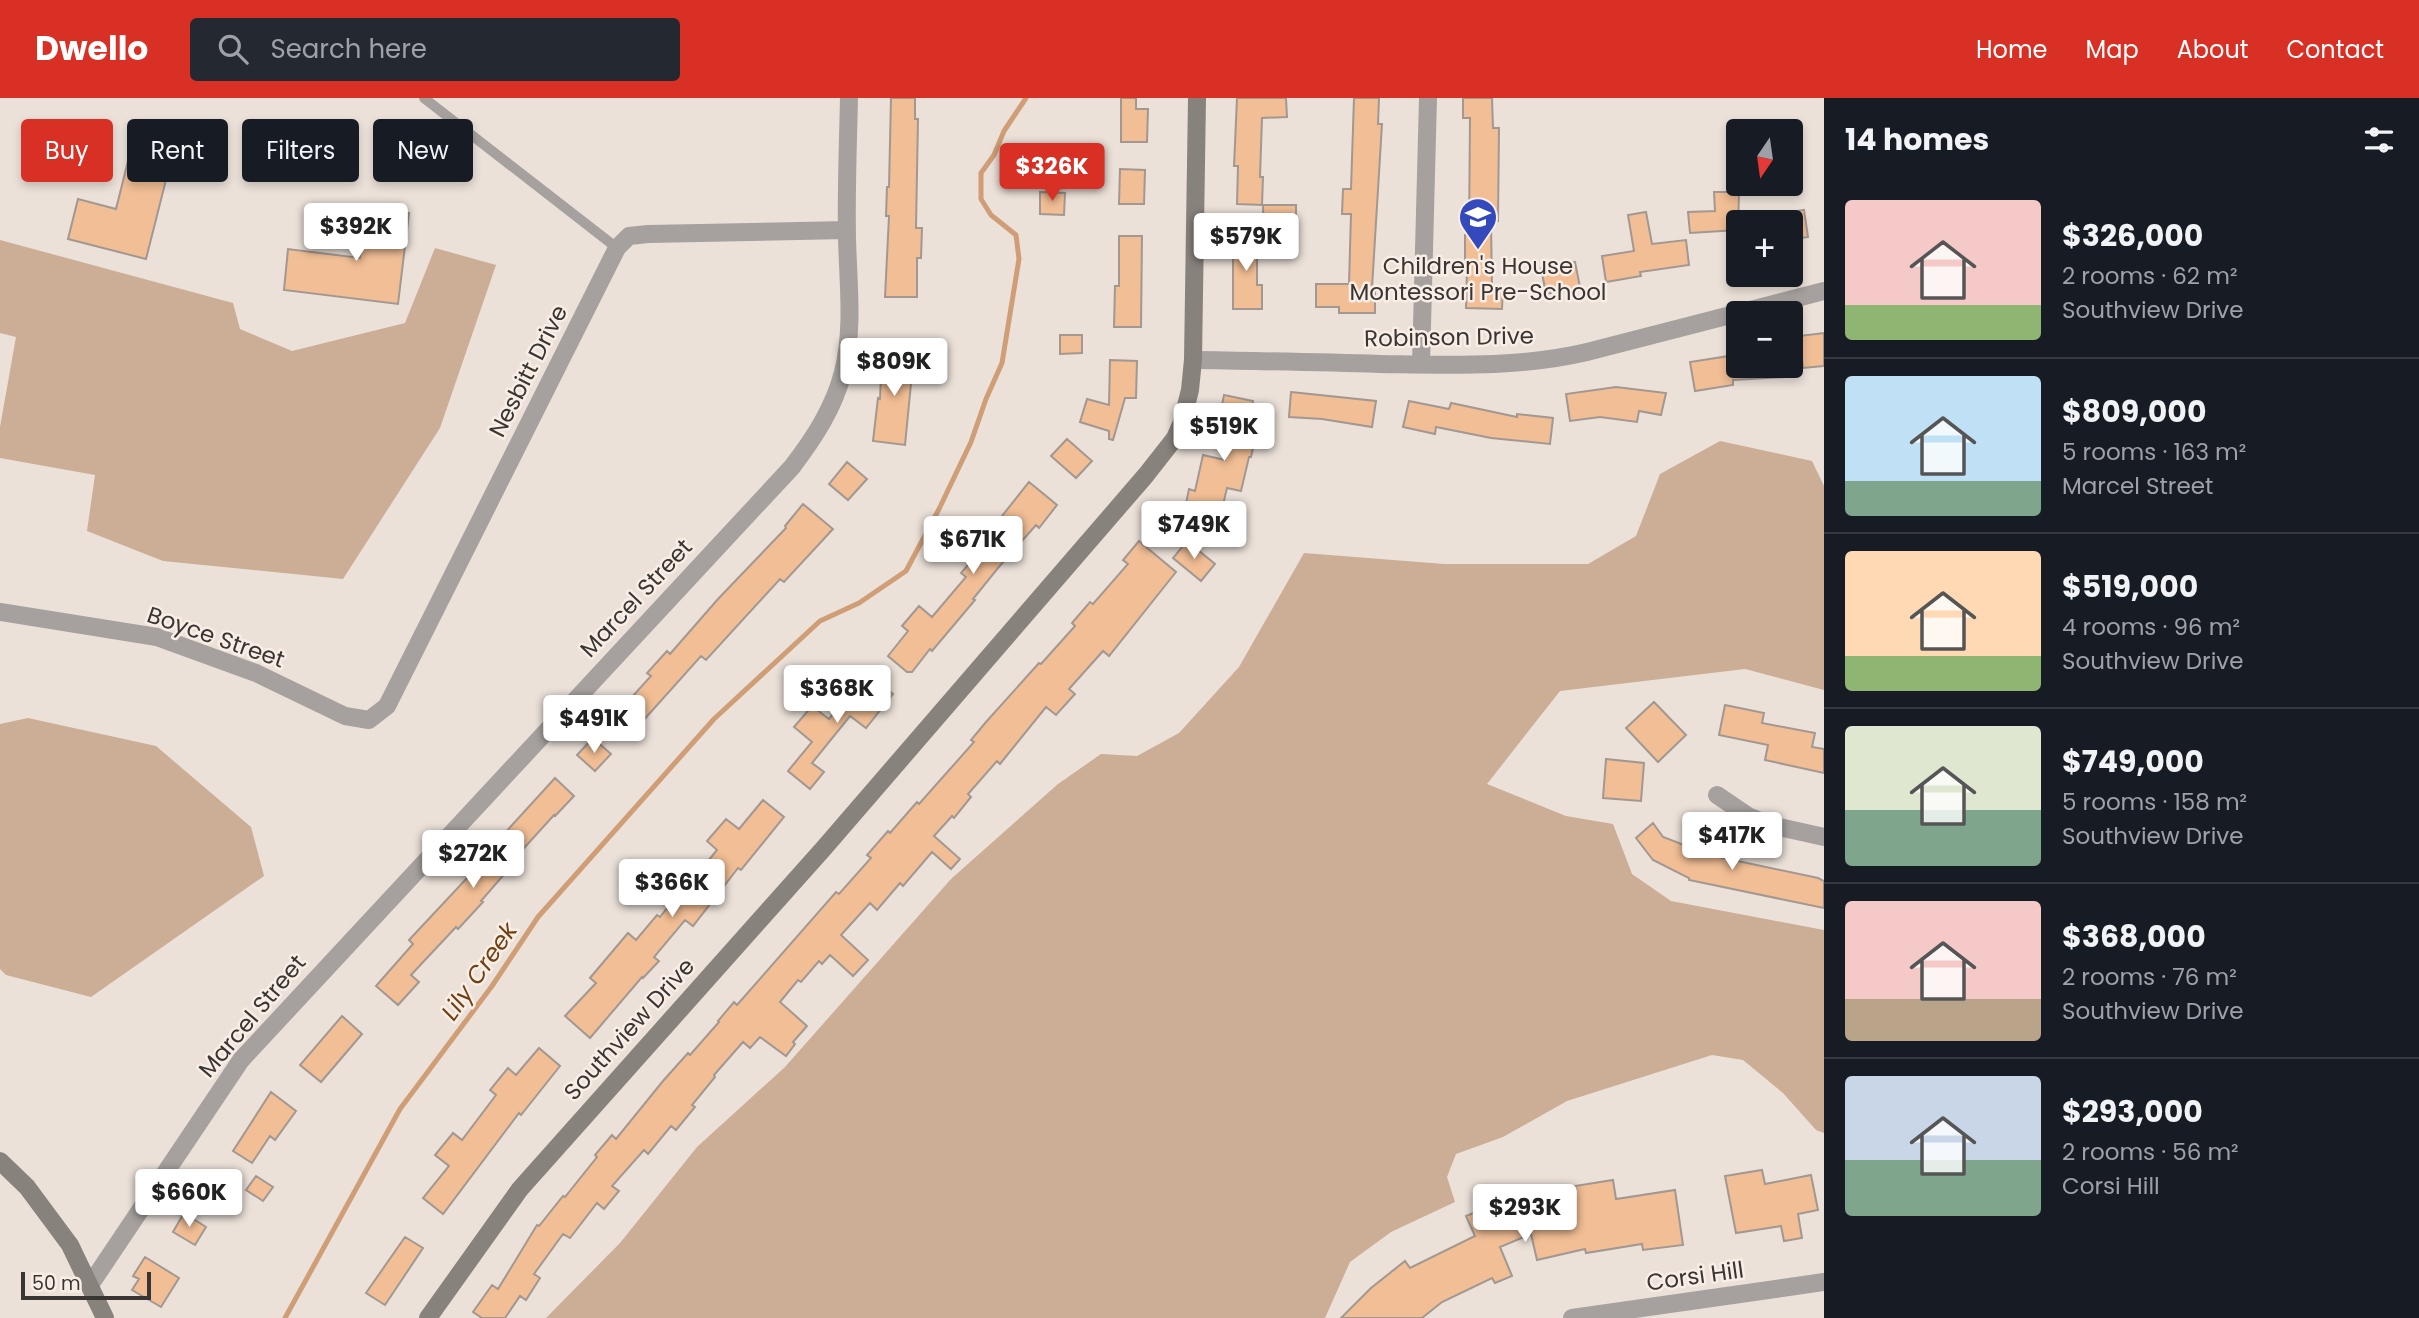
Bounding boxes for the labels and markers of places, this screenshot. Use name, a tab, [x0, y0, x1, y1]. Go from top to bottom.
pin: $326K	[1003, 144, 1101, 203]
school or university icon: Children's House Montessori Pre-School	[1457, 196, 1499, 251]
pin: $392K	[307, 204, 405, 263]
pin: $579K	[1197, 214, 1295, 273]
place label: Children's House Montessori Pre-School	[1349, 250, 1607, 308]
pin: $809K	[845, 338, 943, 398]
pin: $519K	[1175, 404, 1273, 463]
pin: $749K	[1145, 502, 1243, 561]
pin: $671K	[924, 517, 1022, 576]
pin: $368K	[788, 666, 886, 725]
pin: $491K	[545, 696, 643, 755]
pin: $417K	[1683, 812, 1781, 872]
pin: $272K	[424, 830, 522, 890]
pin: $366K	[623, 860, 721, 919]
pin: $660K	[140, 1170, 238, 1229]
pin: $293K	[1476, 1184, 1574, 1244]

